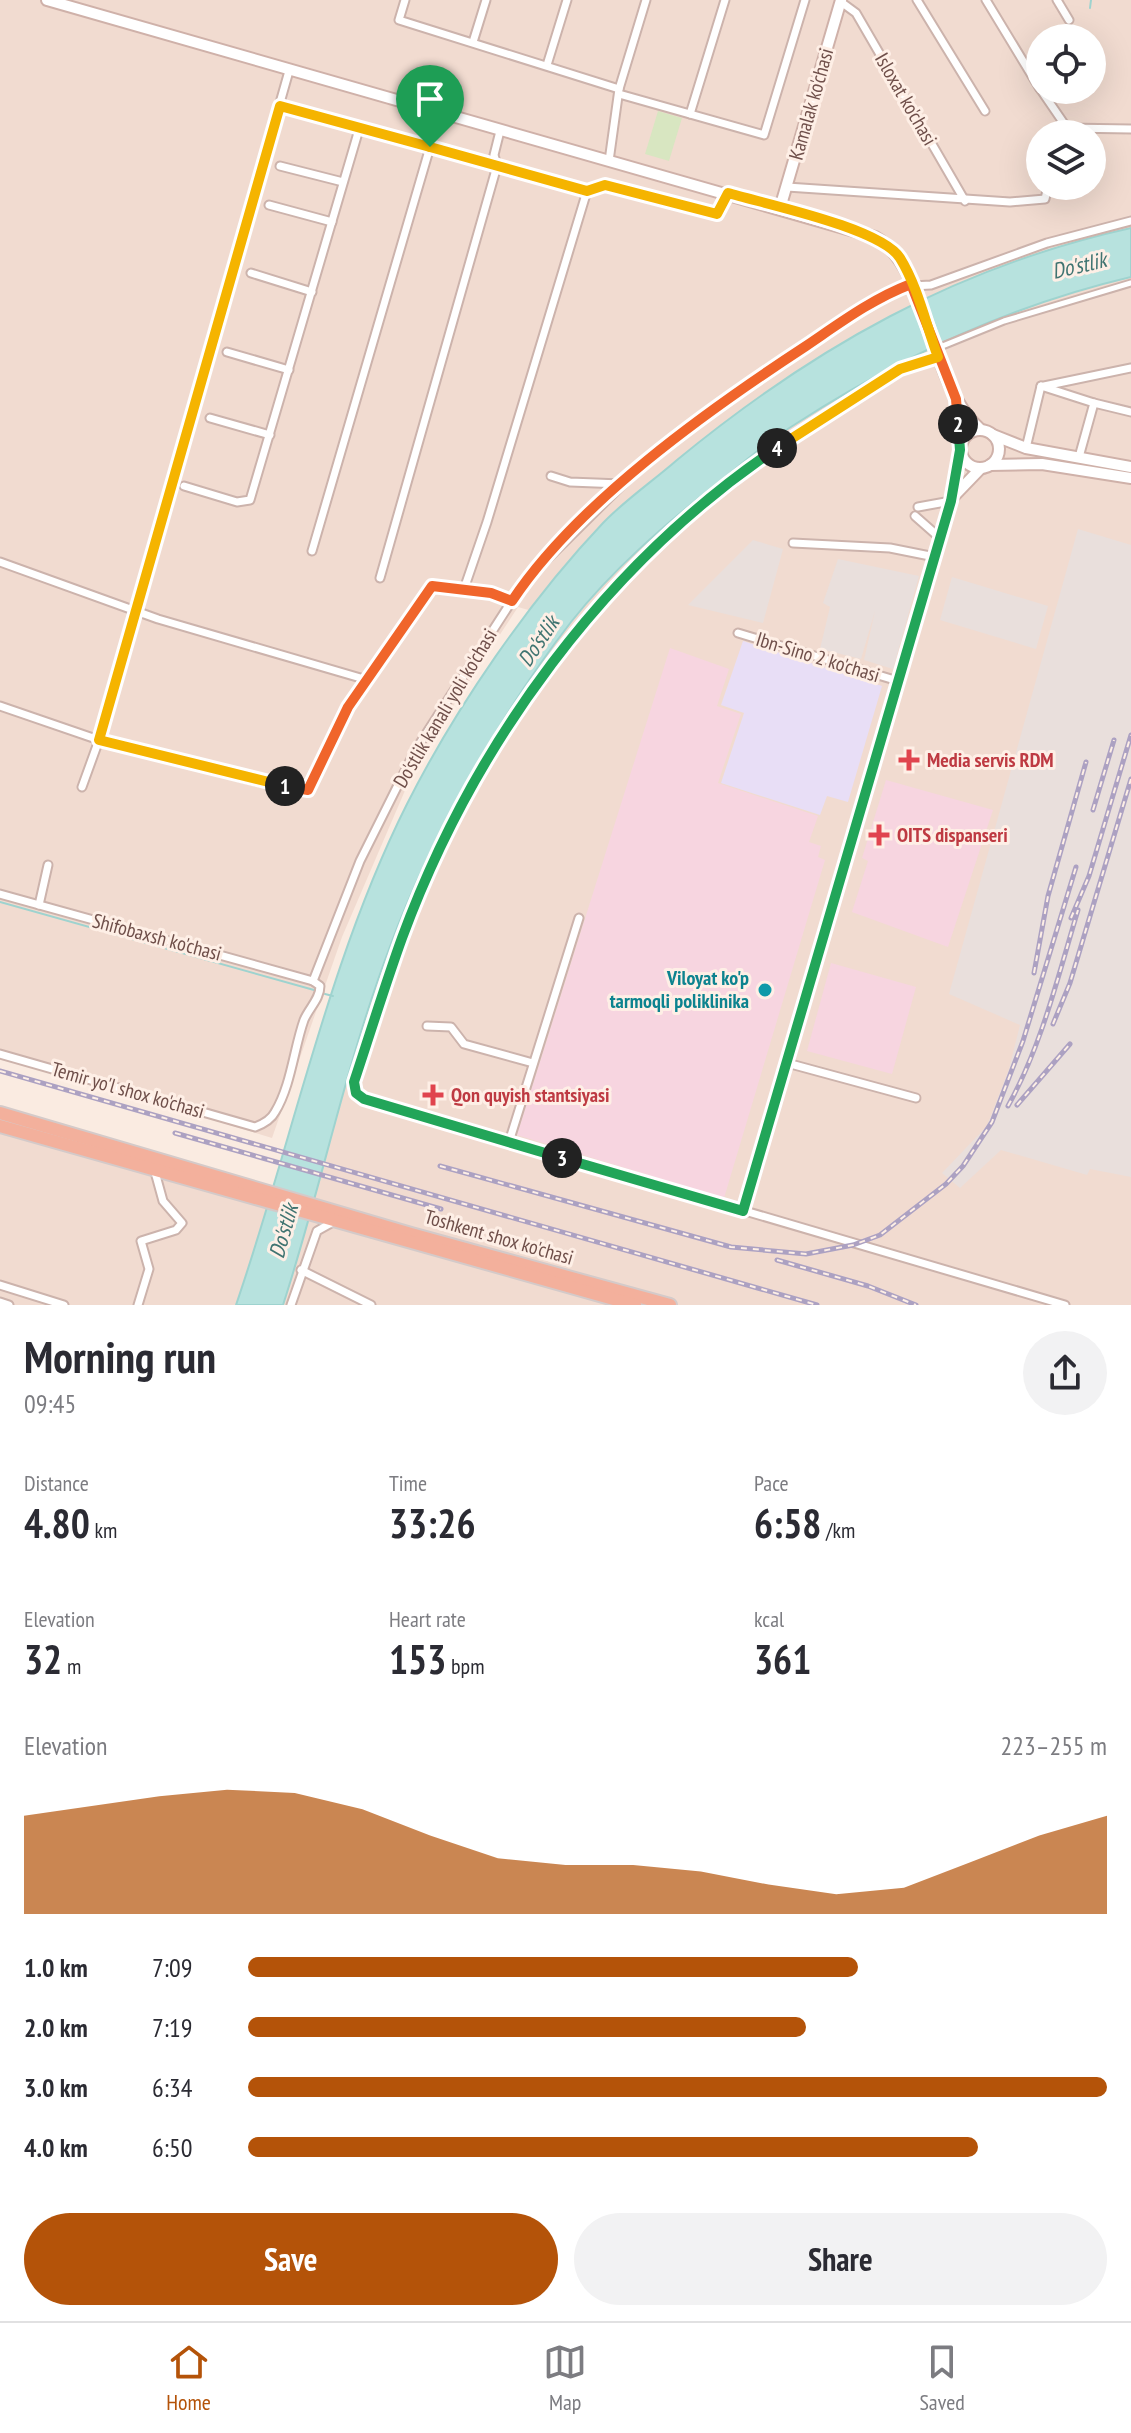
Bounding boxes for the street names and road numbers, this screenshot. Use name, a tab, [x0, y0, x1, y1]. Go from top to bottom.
street label: Kamalak ko'chasi	[783, 45, 839, 163]
street label: Isloxat ko'chasi	[869, 48, 943, 150]
street label: Do'stlik kanali yoli ko'chasi	[387, 624, 503, 792]
street label: Ibn-Sino 2 ko'chasi	[753, 626, 883, 688]
street label: Shifobaxsh ko'chasi	[90, 907, 224, 967]
street label: Temir yo'l shox ko'chasi	[48, 1056, 208, 1124]
street label: Toshkent shox ko'chasi	[422, 1203, 576, 1271]

